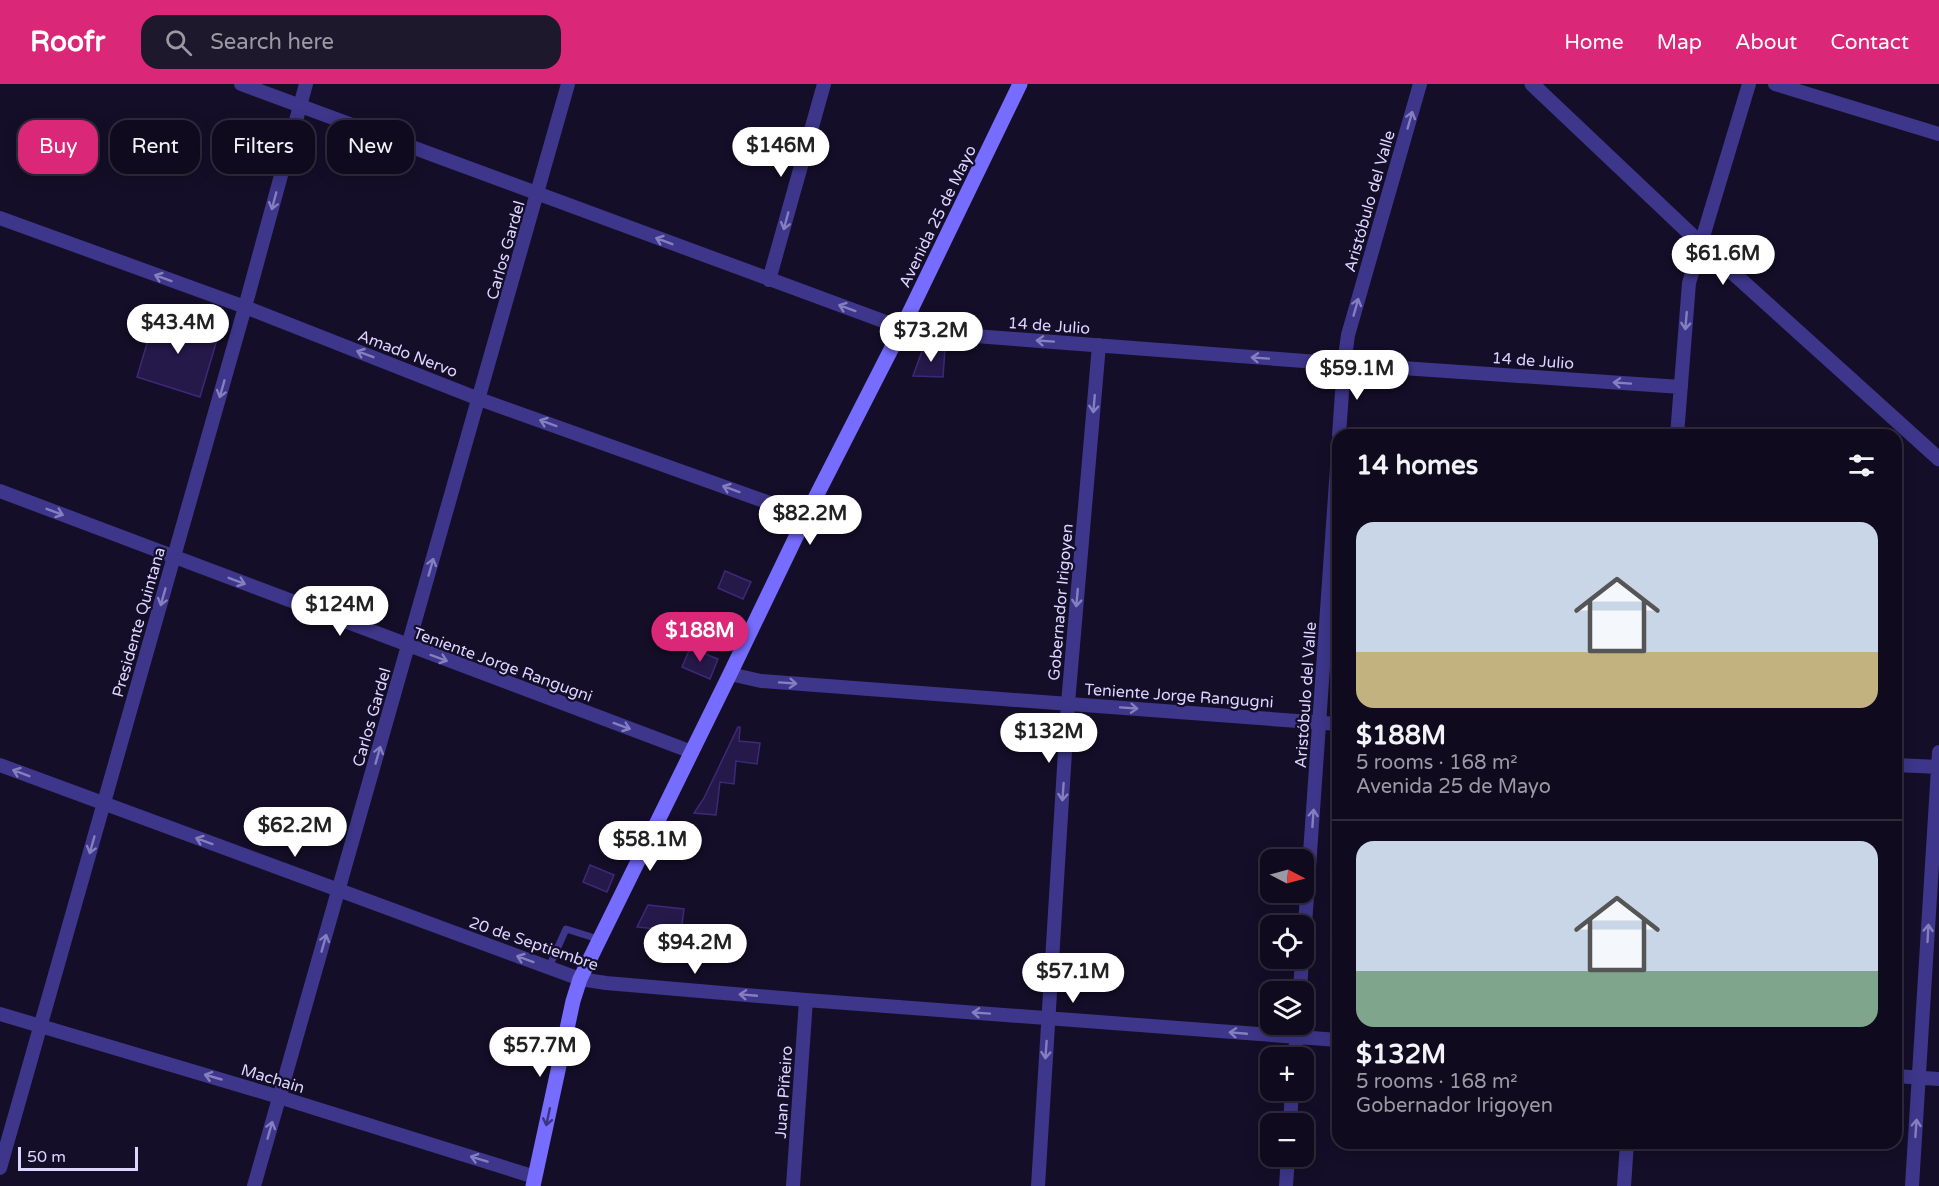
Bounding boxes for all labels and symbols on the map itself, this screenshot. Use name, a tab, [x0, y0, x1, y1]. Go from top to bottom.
one-way arrow	[1405, 111, 1416, 130]
pin: $146M	[739, 127, 823, 178]
street label: Aristóbulo del Valle	[1340, 128, 1400, 274]
street label: Avenida 25 de Mayo	[895, 142, 981, 291]
one-way arrow	[267, 191, 279, 210]
street label: Carlos Gardel	[482, 199, 530, 302]
one-way arrow	[780, 211, 791, 230]
one-way arrow	[655, 234, 674, 245]
pin: $61.6M	[1674, 235, 1772, 286]
one-way arrow	[155, 271, 173, 282]
one-way arrow	[1351, 298, 1362, 317]
one-way arrow	[838, 302, 857, 313]
pin: $43.4M	[129, 304, 227, 355]
one-way arrow	[1680, 311, 1691, 331]
pin: $73.2M	[882, 312, 980, 363]
street label: 14 de Julio	[1007, 313, 1091, 339]
street label: Amado Nervo	[355, 326, 460, 382]
one-way arrow	[1035, 335, 1055, 346]
one-way arrow	[357, 348, 375, 359]
street label: 14 de Julio	[1491, 348, 1575, 374]
pin: $59.1M	[1308, 350, 1406, 401]
one-way arrow	[1251, 352, 1270, 363]
one-way arrow	[1613, 377, 1633, 388]
one-way arrow	[216, 379, 227, 398]
one-way arrow	[1088, 393, 1099, 413]
one-way arrow	[539, 417, 558, 428]
one-way arrow	[722, 482, 741, 493]
pin: $82.2M	[761, 495, 859, 546]
one-way arrow	[45, 507, 64, 518]
street label: Gobernador Irigoyen	[1044, 523, 1078, 681]
street label: Presidente Quintana	[108, 545, 170, 700]
one-way arrow	[426, 558, 437, 577]
one-way arrow	[227, 576, 246, 587]
pin: $124M	[298, 586, 382, 637]
one-way arrow	[157, 587, 168, 606]
one-way arrow	[1071, 587, 1082, 607]
pin: $188M	[658, 612, 742, 663]
street label: Aristóbulo del Valle	[1291, 621, 1321, 769]
street label: Teniente Jorge Rangugni	[410, 623, 595, 707]
one-way arrow	[429, 653, 448, 664]
street label: Carlos Gardel	[348, 666, 396, 769]
one-way arrow	[778, 677, 798, 688]
street label: Teniente Jorge Rangugni	[1084, 679, 1274, 713]
one-way arrow	[1119, 702, 1139, 713]
pin: $132M	[1007, 713, 1091, 764]
one-way arrow	[612, 721, 631, 732]
one-way arrow	[372, 746, 384, 765]
one-way arrow	[12, 767, 31, 778]
one-way arrow	[1057, 782, 1068, 802]
pin: $62.2M	[246, 807, 344, 858]
one-way arrow	[1307, 808, 1318, 828]
pin: $58.1M	[601, 821, 699, 872]
one-way arrow	[86, 835, 97, 854]
one-way arrow	[195, 835, 214, 846]
north arrow	[1260, 849, 1314, 903]
street label: 20 de Septiembre	[466, 912, 601, 975]
pin: $94.2M	[646, 924, 744, 975]
one-way arrow	[1922, 924, 1933, 943]
one-way arrow	[319, 933, 330, 952]
one-way arrow	[516, 952, 535, 963]
pin: $57.1M	[1024, 953, 1122, 1004]
one-way arrow	[738, 990, 758, 1001]
one-way arrow	[971, 1007, 991, 1018]
pin: $57.7M	[491, 1027, 589, 1078]
one-way arrow	[1228, 1027, 1248, 1038]
one-way arrow	[1041, 1039, 1052, 1059]
street label: Juan Piñeiro	[771, 1045, 797, 1139]
street label: Machain	[238, 1060, 307, 1098]
one-way arrow	[204, 1071, 223, 1082]
one-way arrow	[542, 1107, 553, 1127]
one-way arrow	[1910, 1118, 1921, 1138]
one-way arrow	[265, 1121, 276, 1140]
scale bar	[18, 1144, 138, 1172]
one-way arrow	[470, 1153, 489, 1164]

